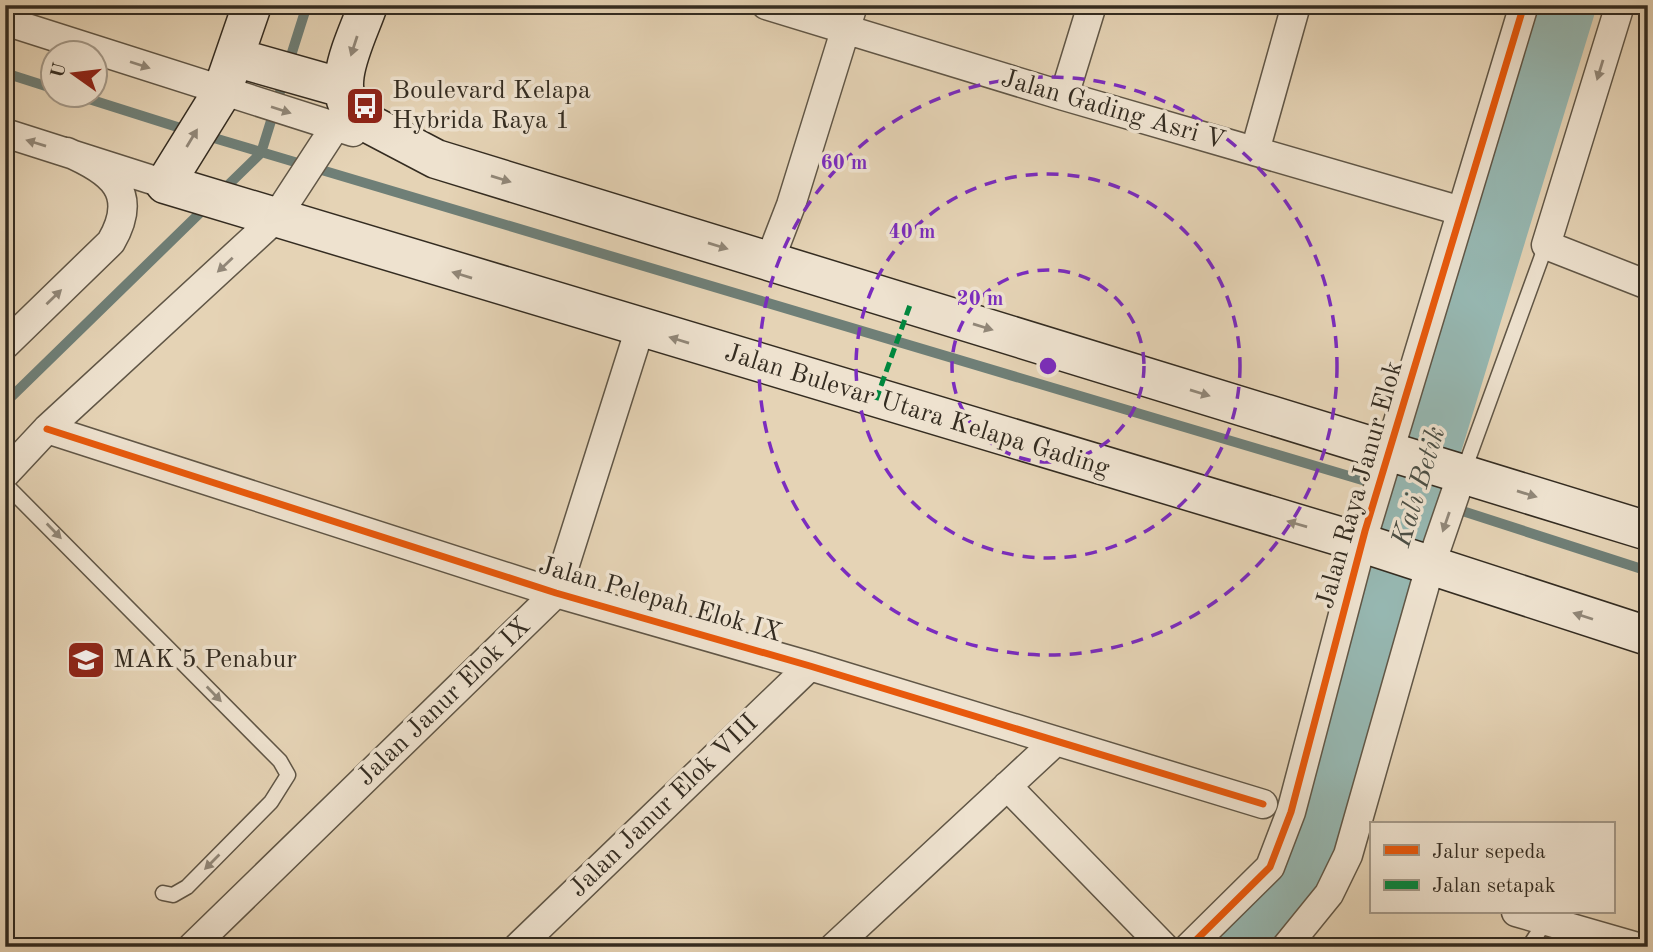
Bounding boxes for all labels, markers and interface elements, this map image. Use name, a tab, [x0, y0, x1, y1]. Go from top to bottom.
one-way arrow	[348, 36, 359, 57]
north arrow	[38, 38, 108, 108]
one-way arrow	[130, 60, 151, 71]
one-way arrow	[1595, 60, 1605, 81]
text: U	[49, 61, 71, 80]
street label: Jalan Gading Asri V	[998, 66, 1228, 154]
place label: Boulevard Kelapa Hybrida Raya 1	[392, 78, 591, 134]
bus stop icon: Boulevard Kelapa Hybrida Raya 1	[344, 85, 386, 127]
one-way arrow	[271, 106, 292, 116]
one-way arrow	[185, 129, 198, 148]
one-way arrow	[25, 137, 46, 147]
text: 60 m	[820, 153, 868, 174]
one-way arrow	[490, 175, 511, 185]
text: 40 m	[888, 222, 936, 243]
one-way arrow	[708, 242, 729, 252]
one-way arrow	[217, 257, 234, 273]
one-way arrow	[451, 269, 472, 279]
text: 20 m	[956, 289, 1004, 310]
one-way arrow	[45, 290, 62, 306]
one-way arrow	[972, 322, 993, 332]
one-way arrow	[669, 335, 690, 345]
street label: Jalan Bulevar Utara Kelapa Gading	[721, 340, 1113, 482]
centre of rings	[1036, 354, 1060, 378]
street label: Jalan Raya Janur Elok	[1312, 358, 1408, 612]
one-way arrow	[1190, 388, 1211, 398]
water label: Kali Betik	[1388, 423, 1452, 551]
one-way arrow	[1517, 489, 1538, 500]
one-way arrow	[1440, 512, 1451, 533]
one-way arrow	[1285, 518, 1307, 529]
one-way arrow	[46, 522, 62, 539]
street label: Jalan Pelepah Elok IX	[536, 553, 784, 647]
one-way arrow	[1572, 610, 1593, 620]
street label: Jalan Janur Elok IX	[353, 613, 535, 791]
school or university icon: MAK 5 Penabur	[65, 639, 107, 681]
place label: MAK 5 Penabur	[113, 647, 297, 673]
one-way arrow	[205, 685, 222, 702]
street label: Jalan Janur Elok VIII	[565, 710, 763, 902]
legend	[1370, 822, 1614, 914]
text: Jalur sepeda	[1432, 842, 1546, 863]
one-way arrow	[203, 854, 220, 871]
text: Jalan setapak	[1432, 876, 1556, 897]

